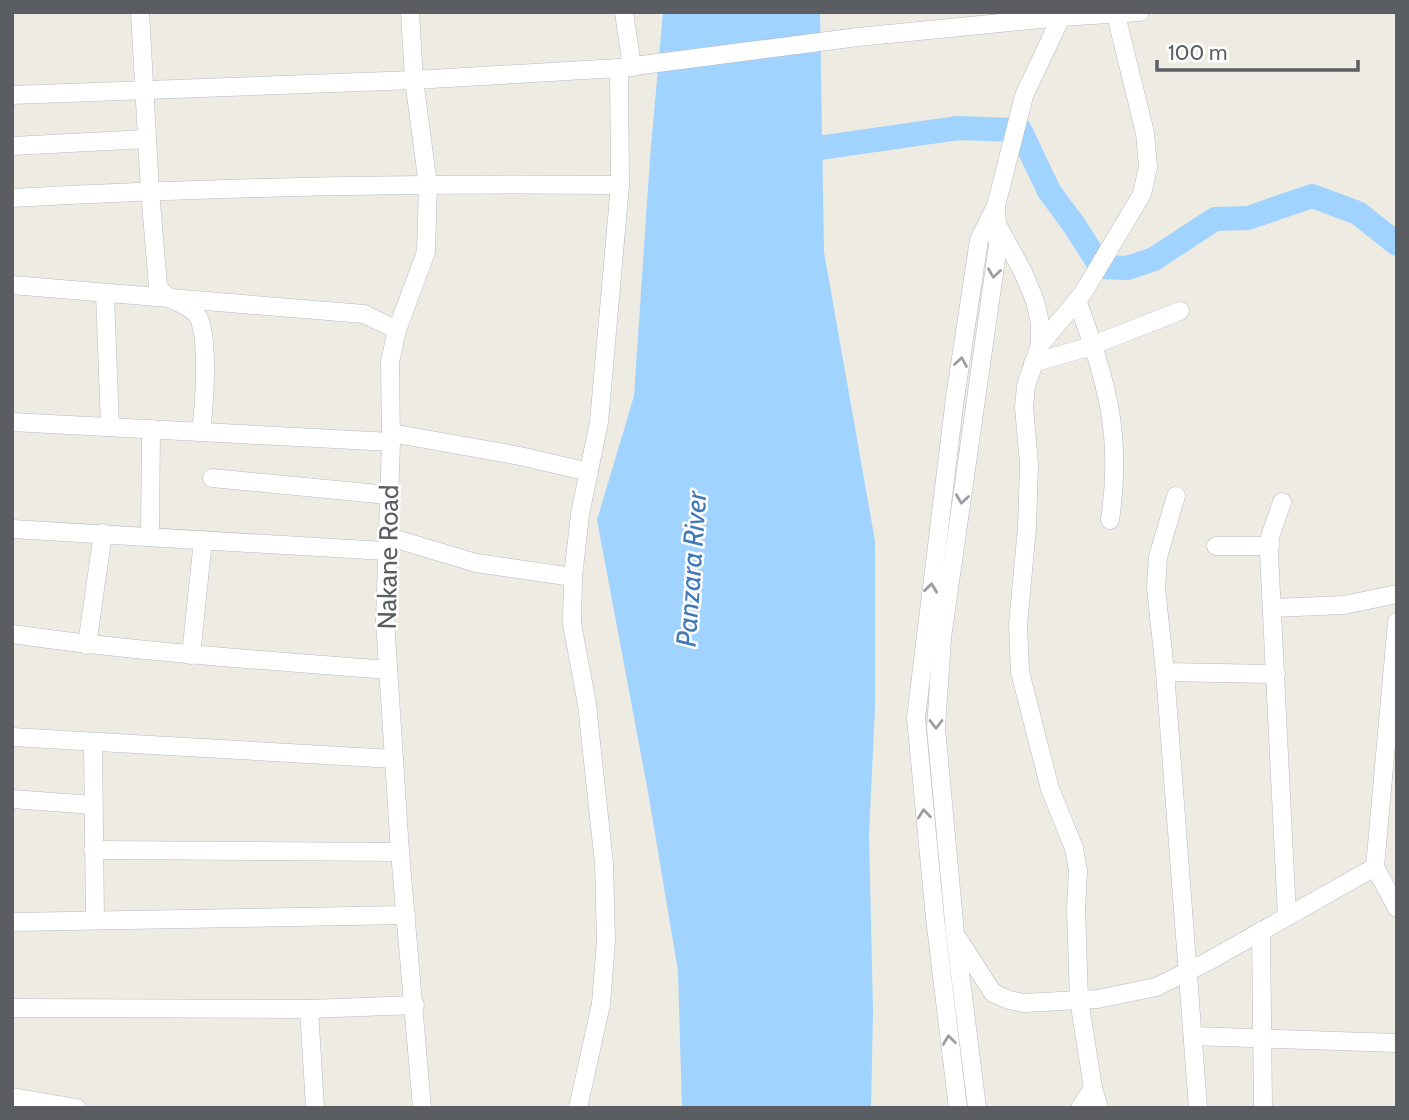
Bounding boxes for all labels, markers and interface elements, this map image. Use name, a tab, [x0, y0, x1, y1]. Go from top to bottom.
scale bar	[1157, 28, 1358, 72]
text: 100 m	[1168, 40, 1227, 65]
one-way arrow	[987, 267, 1002, 279]
one-way arrow	[953, 356, 968, 368]
street label: Nakane Road	[371, 484, 405, 630]
water label: Panzara River	[669, 489, 713, 648]
one-way arrow	[954, 493, 969, 504]
one-way arrow	[923, 582, 938, 594]
one-way arrow	[928, 720, 944, 730]
one-way arrow	[916, 808, 931, 820]
one-way arrow	[942, 1034, 957, 1046]

